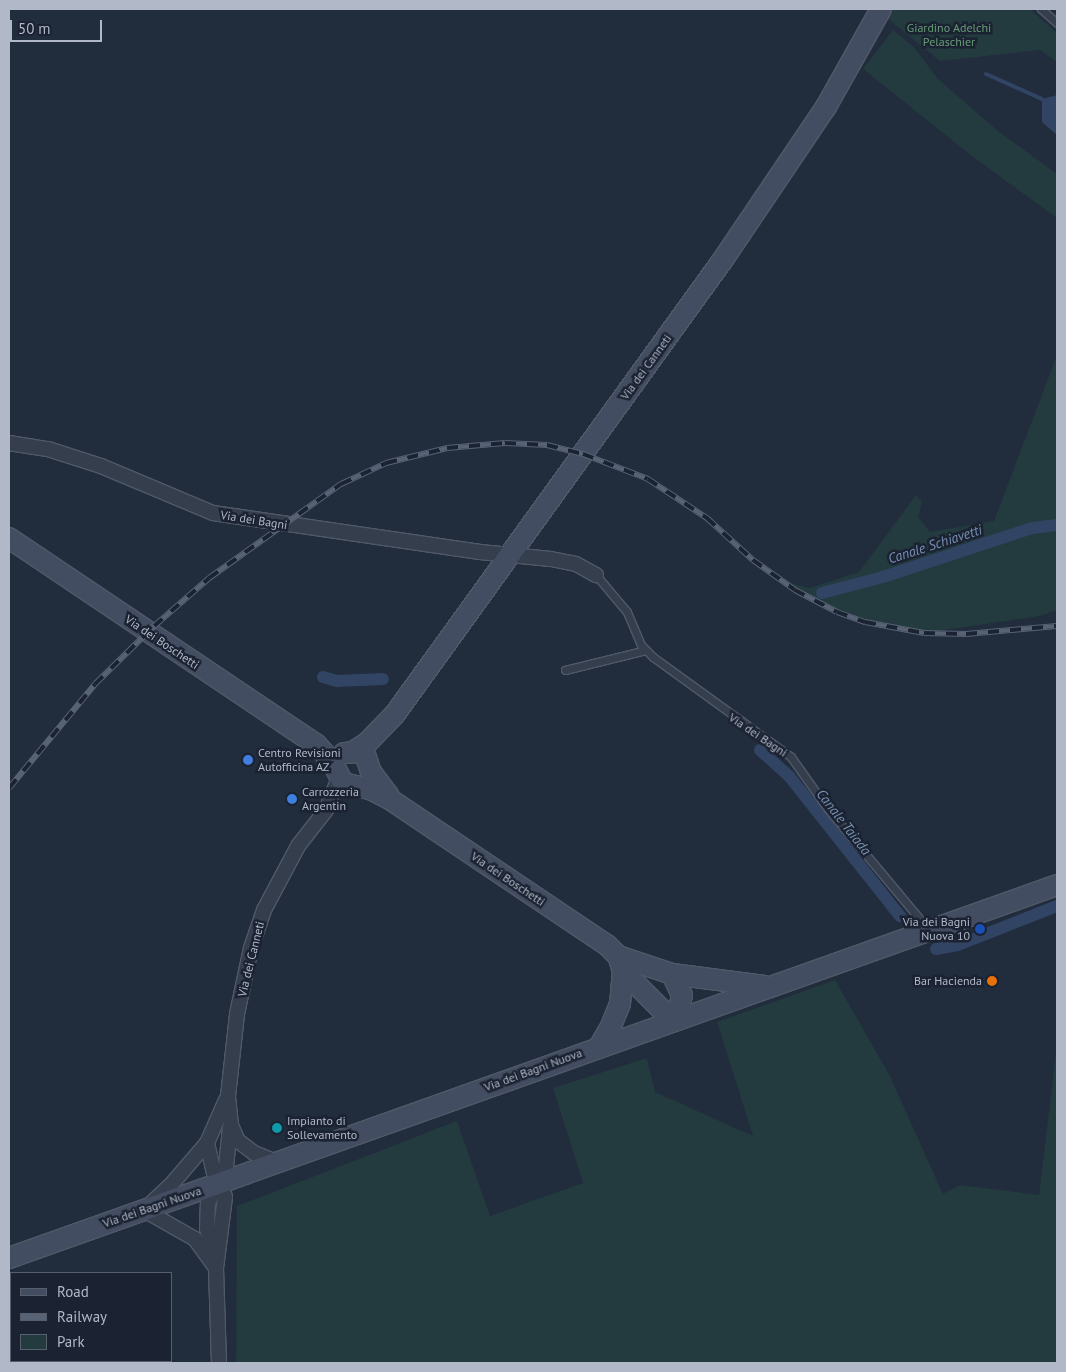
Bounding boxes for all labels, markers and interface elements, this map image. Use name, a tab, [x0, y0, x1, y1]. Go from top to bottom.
scale bar	[12, 10, 105, 42]
text: 50 m	[18, 19, 51, 38]
park label: Giardino Adelchi Pelaschier	[907, 21, 991, 49]
street label: Via dei Canneti	[617, 332, 675, 402]
street label: Via dei Bagni	[220, 508, 288, 532]
water label: Canale Schiavetti	[886, 521, 984, 567]
street label: Via dei Boschetti	[122, 612, 202, 672]
street label: Via dei Bagni	[726, 710, 790, 760]
place label: Centro Revisioni Autofficina AZ	[258, 746, 341, 774]
marker: Centro Revisioni Autofficina AZ	[242, 754, 254, 766]
place label: Carrozzeria Argentin	[302, 785, 359, 813]
water label: Canale Taiada	[813, 786, 875, 858]
marker: Carrozzeria Argentin	[286, 793, 298, 805]
street label: Via dei Boschetti	[468, 849, 548, 909]
place label: Via dei Bagni Nuova 10	[903, 915, 970, 943]
street label: Via dei Canneti	[235, 920, 267, 998]
marker: Via dei Bagni Nuova 10	[974, 923, 986, 935]
place label: Bar Hacienda	[914, 974, 982, 988]
marker: Bar Hacienda	[986, 975, 998, 987]
street label: Via dei Bagni Nuova	[482, 1046, 584, 1094]
place label: Impianto di Sollevamento	[287, 1114, 357, 1142]
marker: Impianto di Sollevamento	[271, 1122, 283, 1134]
street label: Via dei Bagni Nuova	[101, 1183, 203, 1231]
legend	[10, 1272, 172, 1362]
text: Road	[57, 1282, 89, 1301]
text: Railway	[57, 1307, 107, 1326]
text: Park	[57, 1332, 85, 1351]

